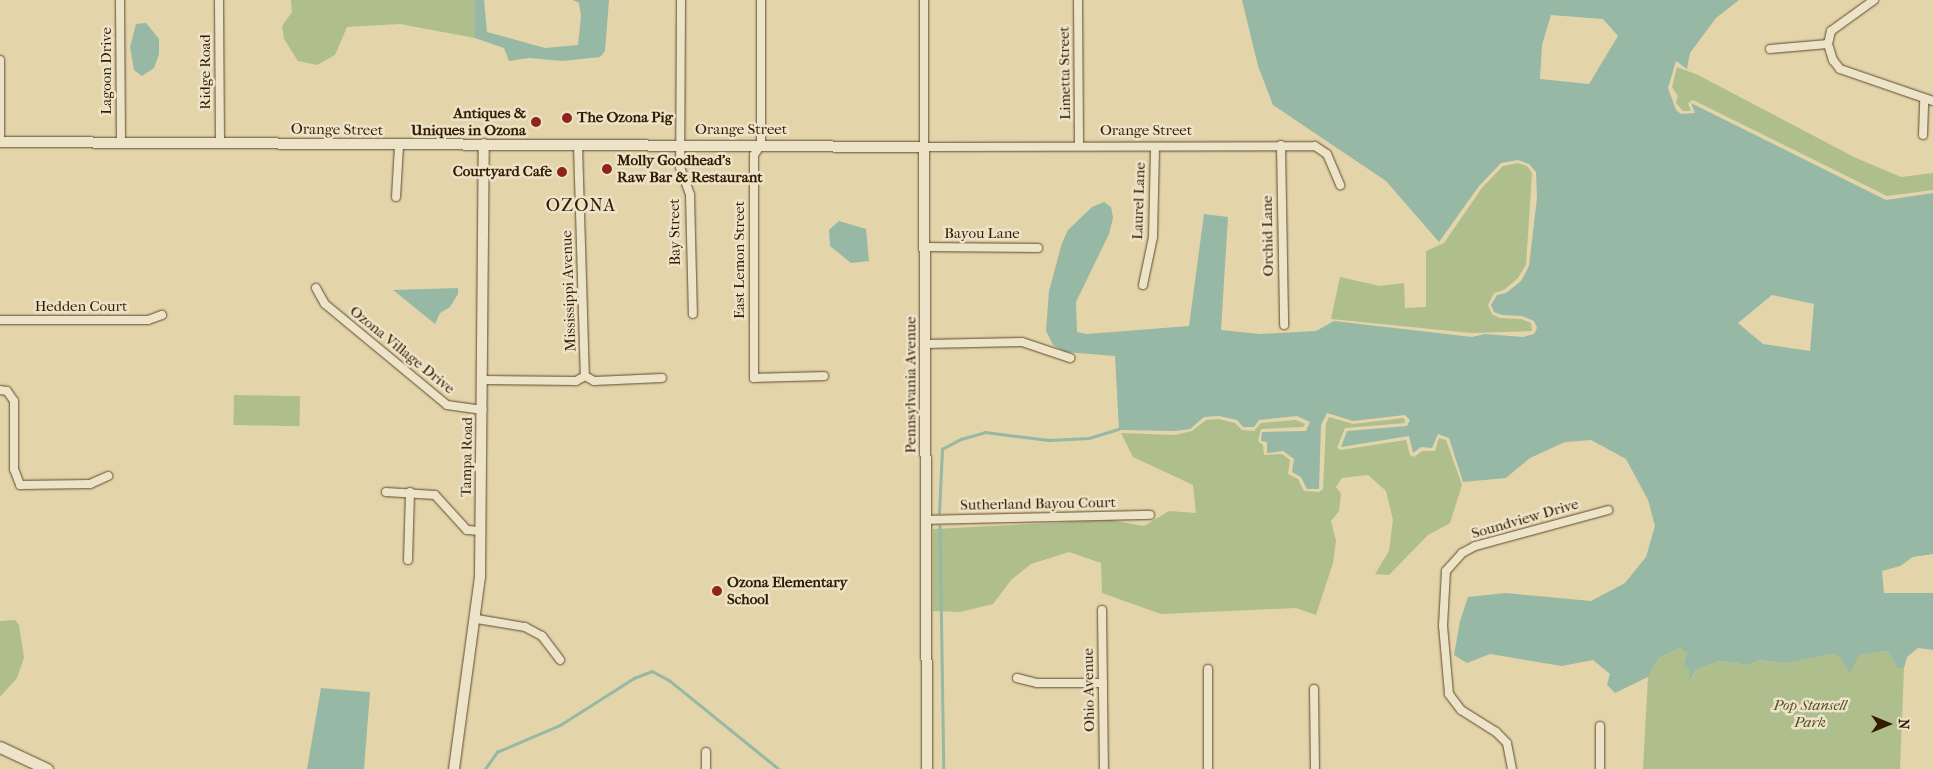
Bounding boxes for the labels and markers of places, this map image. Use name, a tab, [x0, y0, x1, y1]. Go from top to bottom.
place label: Antiques & Uniques in Ozona	[411, 104, 526, 139]
place label: The Ozona Pig	[577, 109, 673, 127]
marker: The Ozona Pig	[561, 112, 573, 124]
marker: Antiques & Uniques in Ozona	[530, 116, 542, 128]
place label: Molly Goodhead's Raw Bar & Restaurant	[617, 151, 763, 186]
place label: Courtyard Cafe	[453, 163, 552, 181]
marker: Molly Goodhead's Raw Bar & Restaurant	[601, 163, 613, 175]
marker: Courtyard Cafe	[556, 166, 568, 178]
place label: Ozona Elementary School	[727, 573, 848, 608]
marker: Ozona Elementary School	[711, 585, 723, 597]

